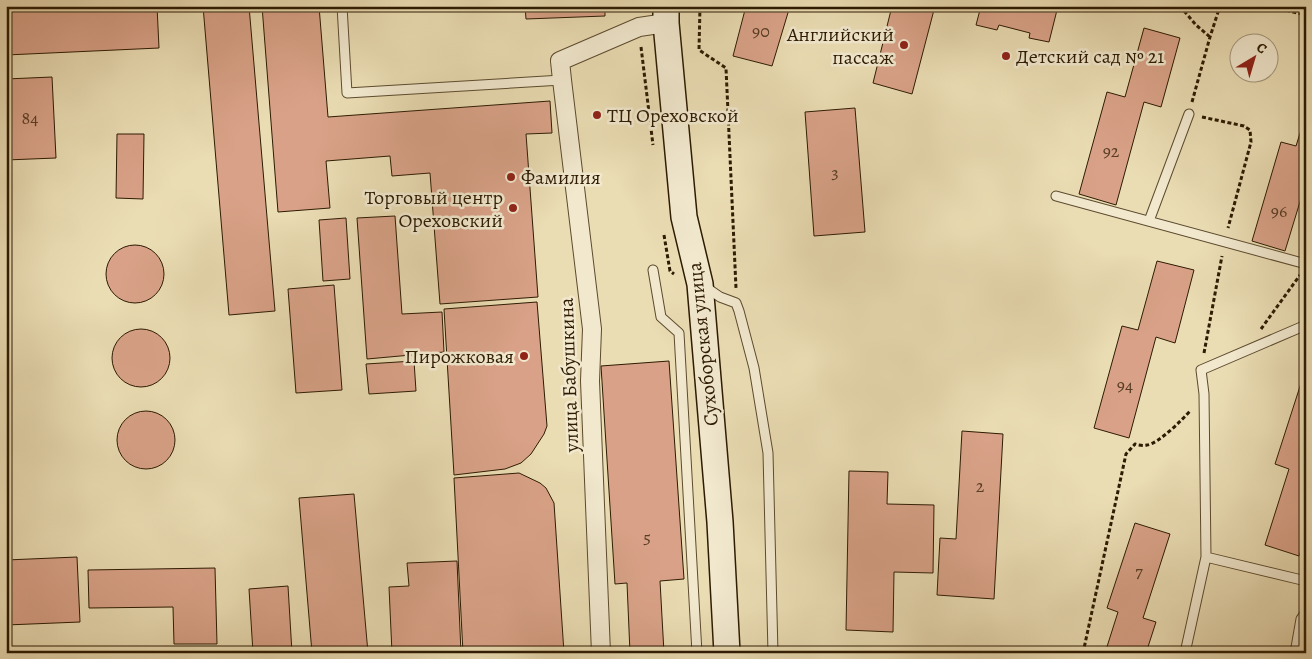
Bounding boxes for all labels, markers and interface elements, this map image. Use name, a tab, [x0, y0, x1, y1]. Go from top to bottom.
house number: 90	[752, 19, 770, 43]
place label: Английский пассаж	[786, 21, 894, 71]
north arrow	[1230, 32, 1280, 82]
text: С	[1252, 38, 1271, 59]
marker: Английский пассаж	[898, 39, 910, 51]
place label: Детский сад № 21	[1016, 43, 1164, 70]
marker: Детский сад № 21	[1000, 50, 1012, 62]
place label: ТЦ Ореховской	[607, 102, 739, 129]
house number: 84	[22, 106, 38, 130]
marker: ТЦ Ореховской	[591, 109, 603, 121]
house number: 92	[1103, 139, 1120, 163]
house number: 3	[831, 160, 839, 184]
place label: Фамилия	[521, 164, 601, 191]
marker: Фамилия	[505, 171, 517, 183]
place label: Торговый центр Ореховский	[364, 184, 503, 234]
house number: 96	[1271, 199, 1287, 223]
marker: Торговый центр Ореховский	[507, 202, 519, 214]
street label: Сухоборская улица	[681, 260, 725, 427]
street label: улица Бабушкина	[553, 296, 585, 454]
place label: Пирожковая	[405, 343, 514, 370]
marker: Пирожковая	[518, 350, 530, 362]
house number: 94	[1117, 373, 1133, 397]
house number: 2	[976, 474, 985, 498]
house number: 5	[643, 525, 651, 549]
house number: 7	[1135, 559, 1143, 583]

